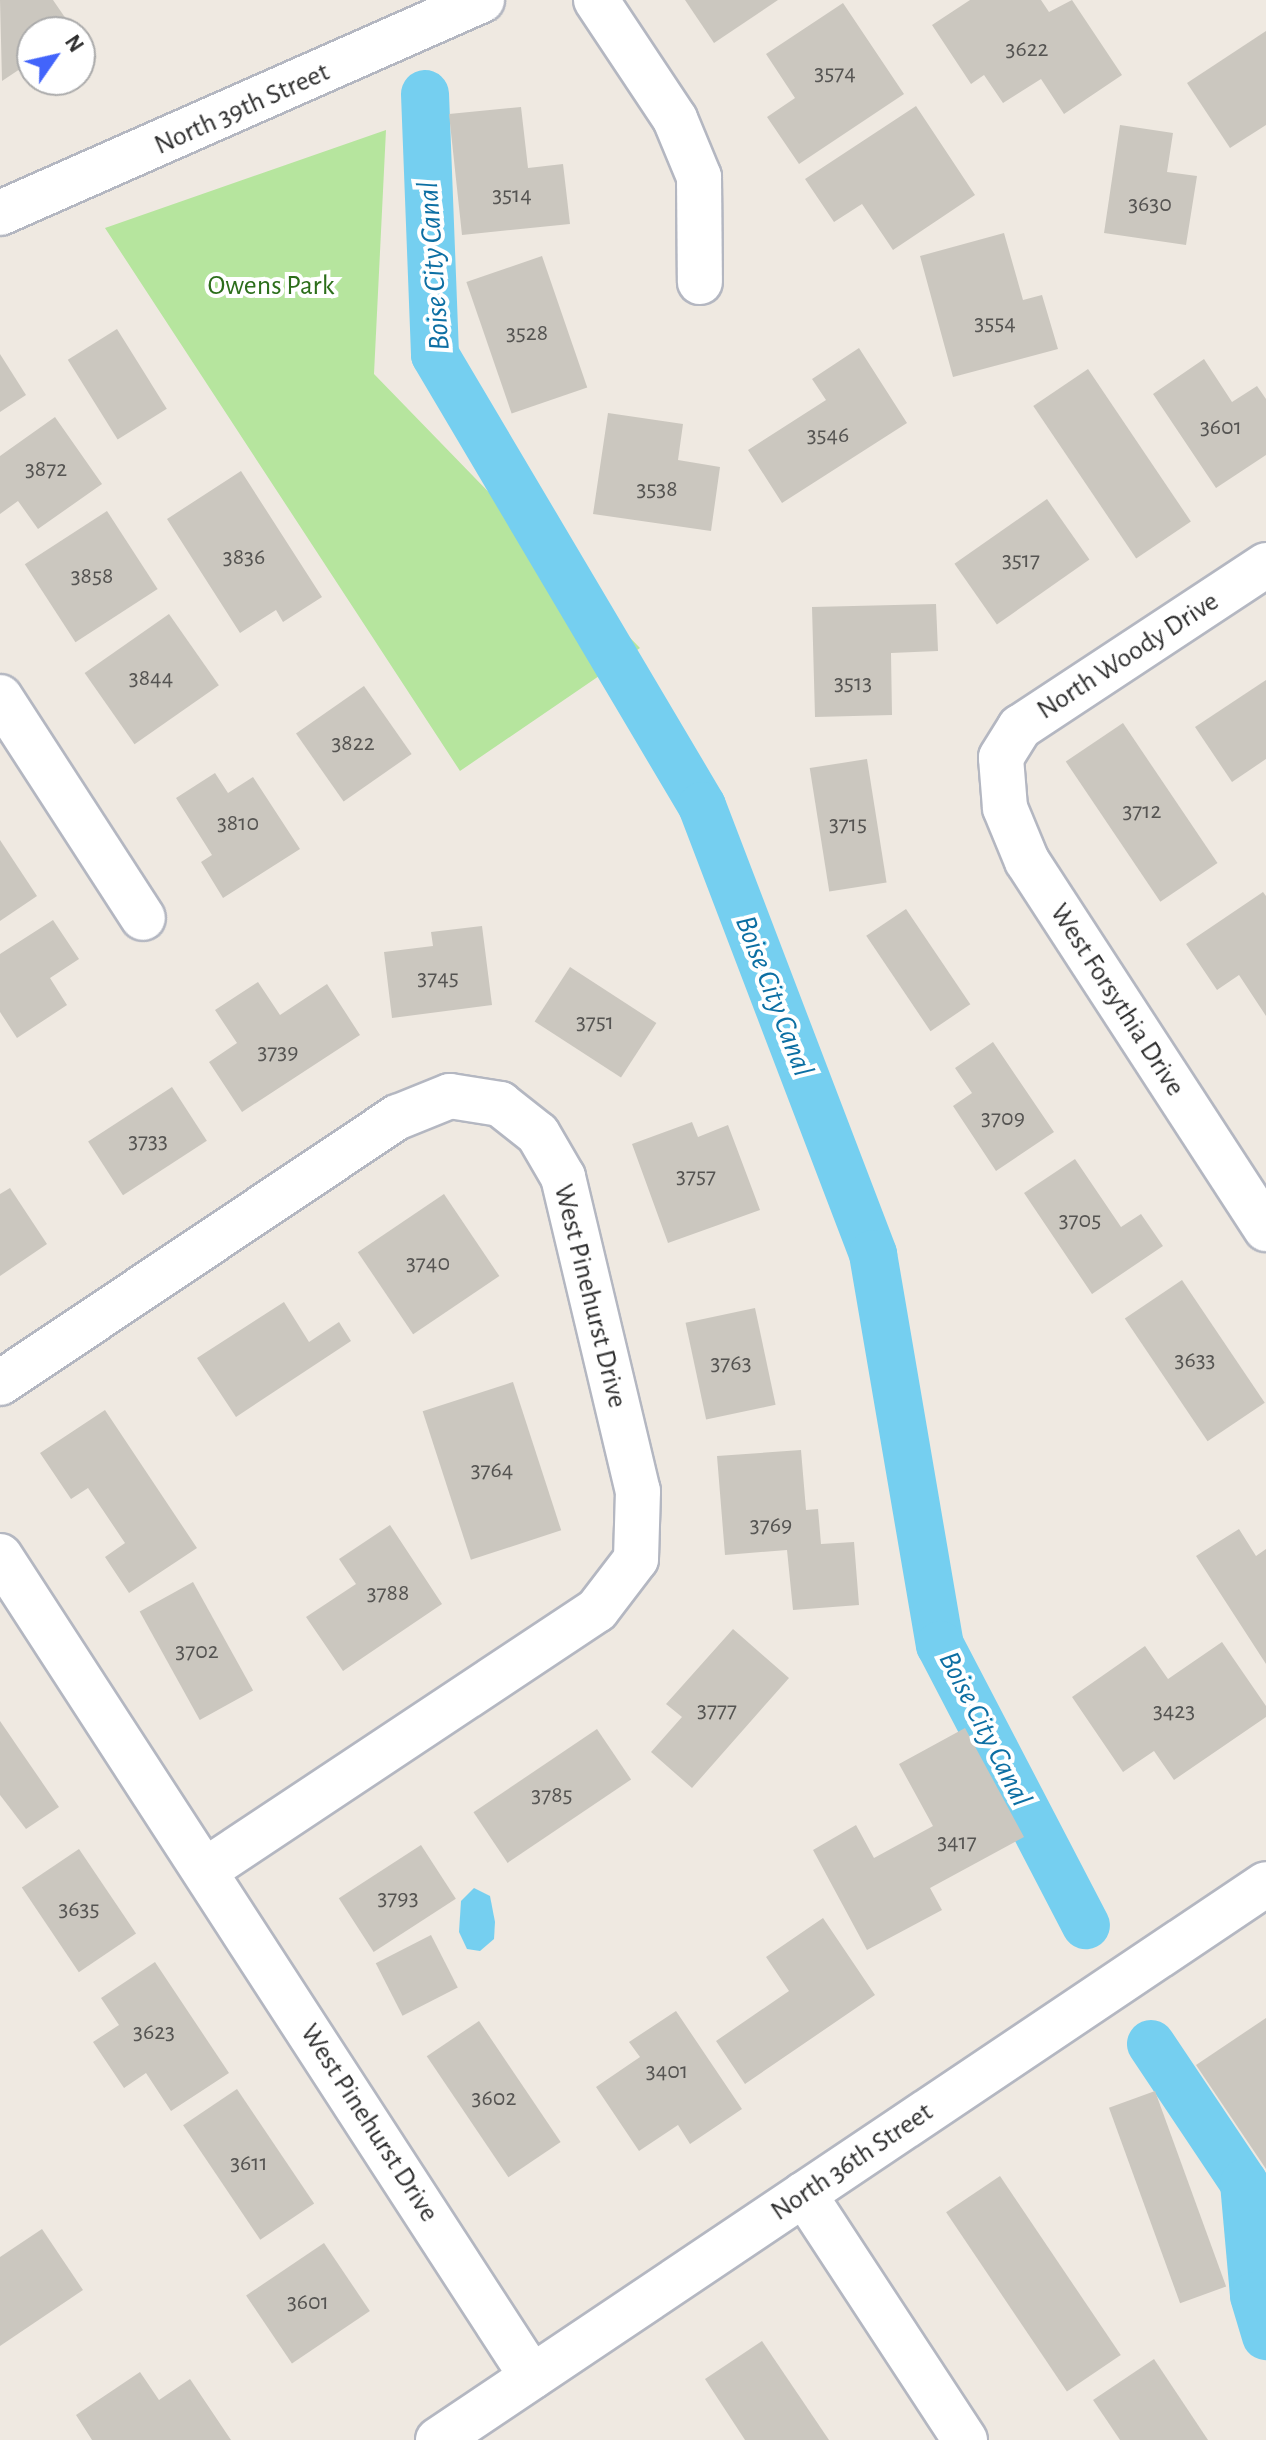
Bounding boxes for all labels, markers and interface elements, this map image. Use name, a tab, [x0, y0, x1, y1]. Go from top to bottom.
north arrow	[16, 16, 96, 96]
text: N	[61, 31, 88, 56]
house number: 3622	[1005, 36, 1049, 64]
street label: North 39th Street	[149, 55, 335, 163]
house number: 3574	[814, 60, 856, 88]
water label: Boise City Canal	[410, 180, 458, 352]
house number: 3514	[492, 182, 532, 210]
house number: 3630	[1128, 191, 1172, 219]
park label: Owens Park	[208, 269, 334, 303]
house number: 3554	[974, 310, 1016, 338]
house number: 3528	[506, 320, 548, 348]
house number: 3601	[1200, 414, 1242, 442]
house number: 3546	[807, 422, 849, 450]
house number: 3872	[25, 456, 67, 484]
house number: 3538	[636, 476, 678, 504]
house number: 3836	[223, 544, 265, 572]
house number: 3517	[1002, 547, 1040, 575]
house number: 3858	[71, 563, 113, 591]
street label: North Woody Drive	[1031, 585, 1225, 727]
house number: 3844	[129, 665, 173, 693]
house number: 3513	[834, 670, 872, 698]
house number: 3822	[331, 730, 375, 758]
house number: 3712	[1122, 798, 1162, 826]
house number: 3810	[217, 810, 259, 838]
house number: 3715	[829, 811, 867, 839]
street label: West Forsythia Drive	[1042, 897, 1192, 1103]
water label: Boise City Canal	[727, 910, 821, 1082]
house number: 3745	[417, 965, 459, 993]
house number: 3751	[576, 1009, 614, 1037]
house number: 3739	[257, 1039, 299, 1067]
house number: 3709	[981, 1105, 1025, 1133]
house number: 3733	[128, 1128, 168, 1156]
house number: 3757	[676, 1163, 716, 1191]
street label: West Pinehurst Drive	[546, 1181, 634, 1411]
house number: 3705	[1059, 1207, 1101, 1235]
house number: 3740	[406, 1250, 450, 1278]
house number: 3633	[1175, 1347, 1215, 1375]
house number: 3763	[710, 1350, 752, 1378]
house number: 3764	[471, 1457, 513, 1485]
house number: 3769	[750, 1512, 792, 1540]
house number: 3788	[367, 1580, 409, 1608]
house number: 3702	[175, 1638, 219, 1666]
water label: Boise City Canal	[930, 1645, 1040, 1813]
house number: 3777	[697, 1697, 737, 1725]
house number: 3423	[1153, 1698, 1195, 1726]
house number: 3785	[531, 1782, 573, 1810]
house number: 3417	[937, 1829, 977, 1857]
house number: 3793	[377, 1885, 419, 1913]
house number: 3635	[58, 1896, 100, 1924]
street label: West Pinehurst Drive	[293, 2018, 445, 2228]
house number: 3623	[133, 2019, 175, 2047]
house number: 3401	[646, 2058, 688, 2086]
house number: 3602	[472, 2085, 516, 2113]
street label: North 36th Street	[765, 2096, 939, 2228]
house number: 3611	[230, 2150, 268, 2178]
house number: 3601	[287, 2289, 329, 2317]

